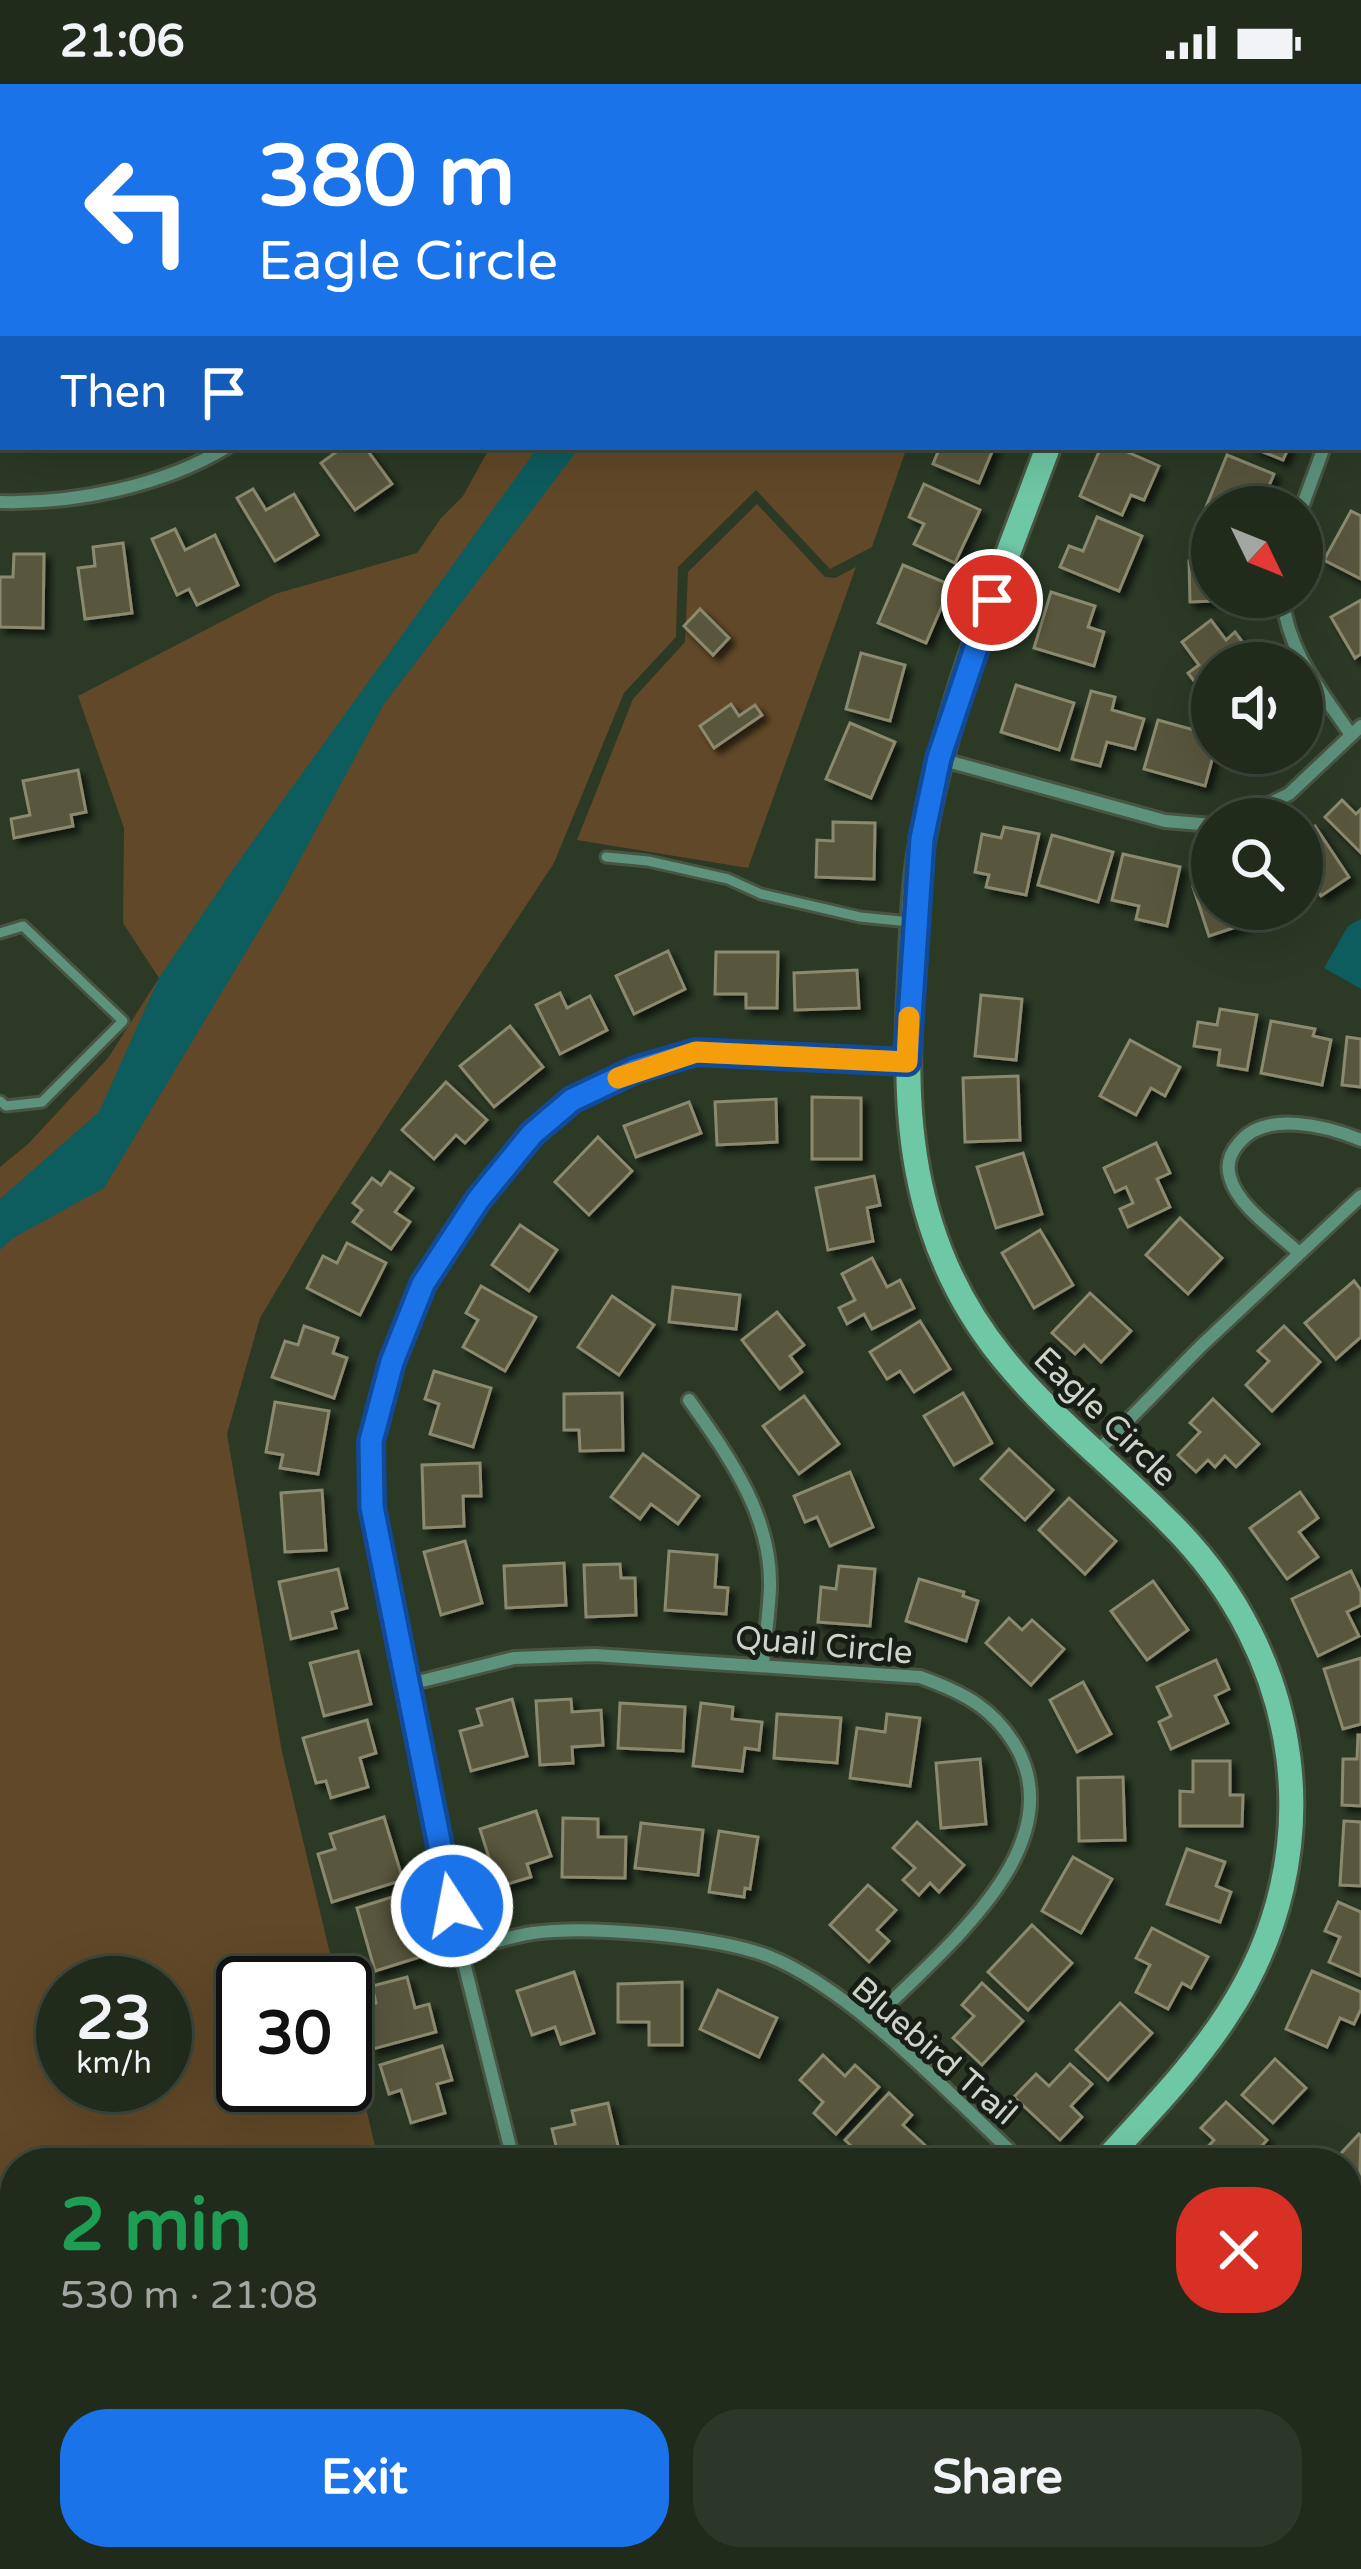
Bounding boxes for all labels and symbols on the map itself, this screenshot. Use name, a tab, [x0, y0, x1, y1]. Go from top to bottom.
north arrow	[1191, 486, 1323, 618]
pin	[941, 549, 1043, 651]
street label: Eagle Circle	[1025, 1339, 1184, 1495]
street label: Quail Circle	[734, 1618, 914, 1673]
position arrow	[389, 1843, 515, 1969]
speed limit sign: 30	[216, 1956, 372, 2112]
street label: Bluebird Trail	[844, 1969, 1025, 2133]

